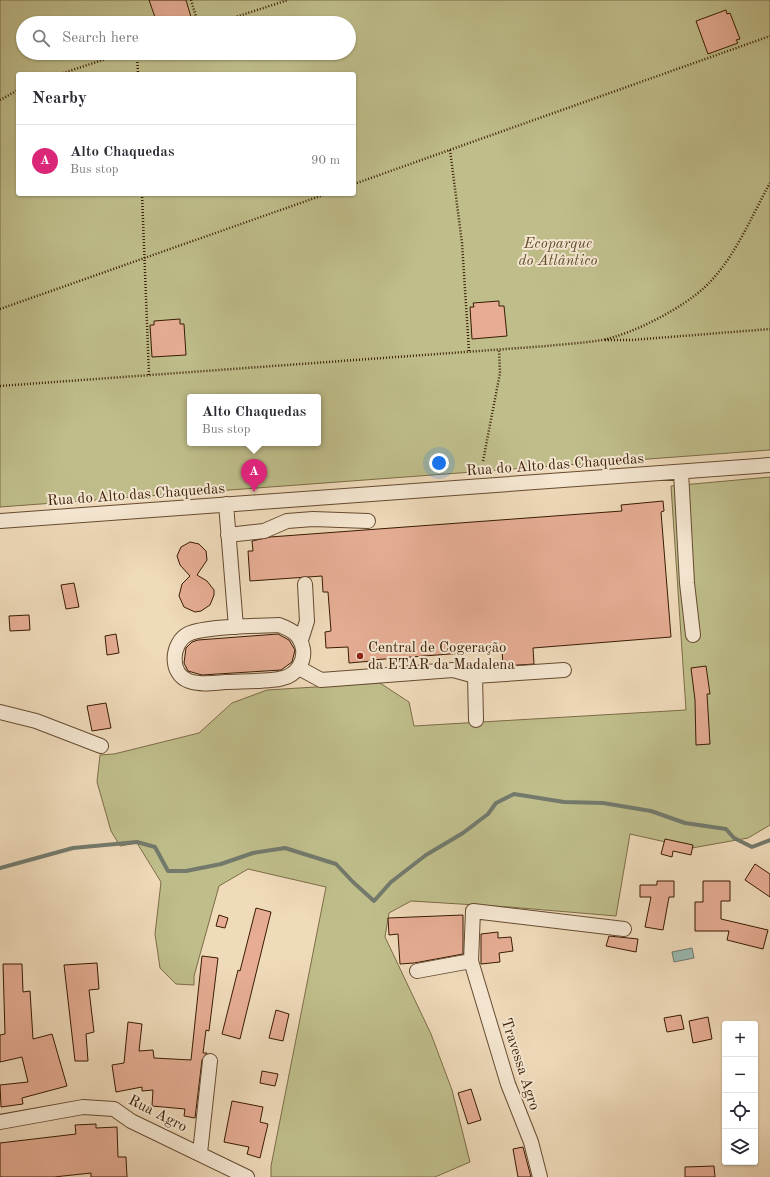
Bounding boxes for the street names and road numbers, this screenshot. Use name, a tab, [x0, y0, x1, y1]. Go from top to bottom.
street label: Rua do Alto das Chaquedas	[466, 452, 644, 479]
street label: Rua do Alto das Chaquedas	[47, 482, 225, 509]
street label: Travessa Agro	[498, 1017, 541, 1112]
street label: Rua Agro	[126, 1093, 189, 1135]

